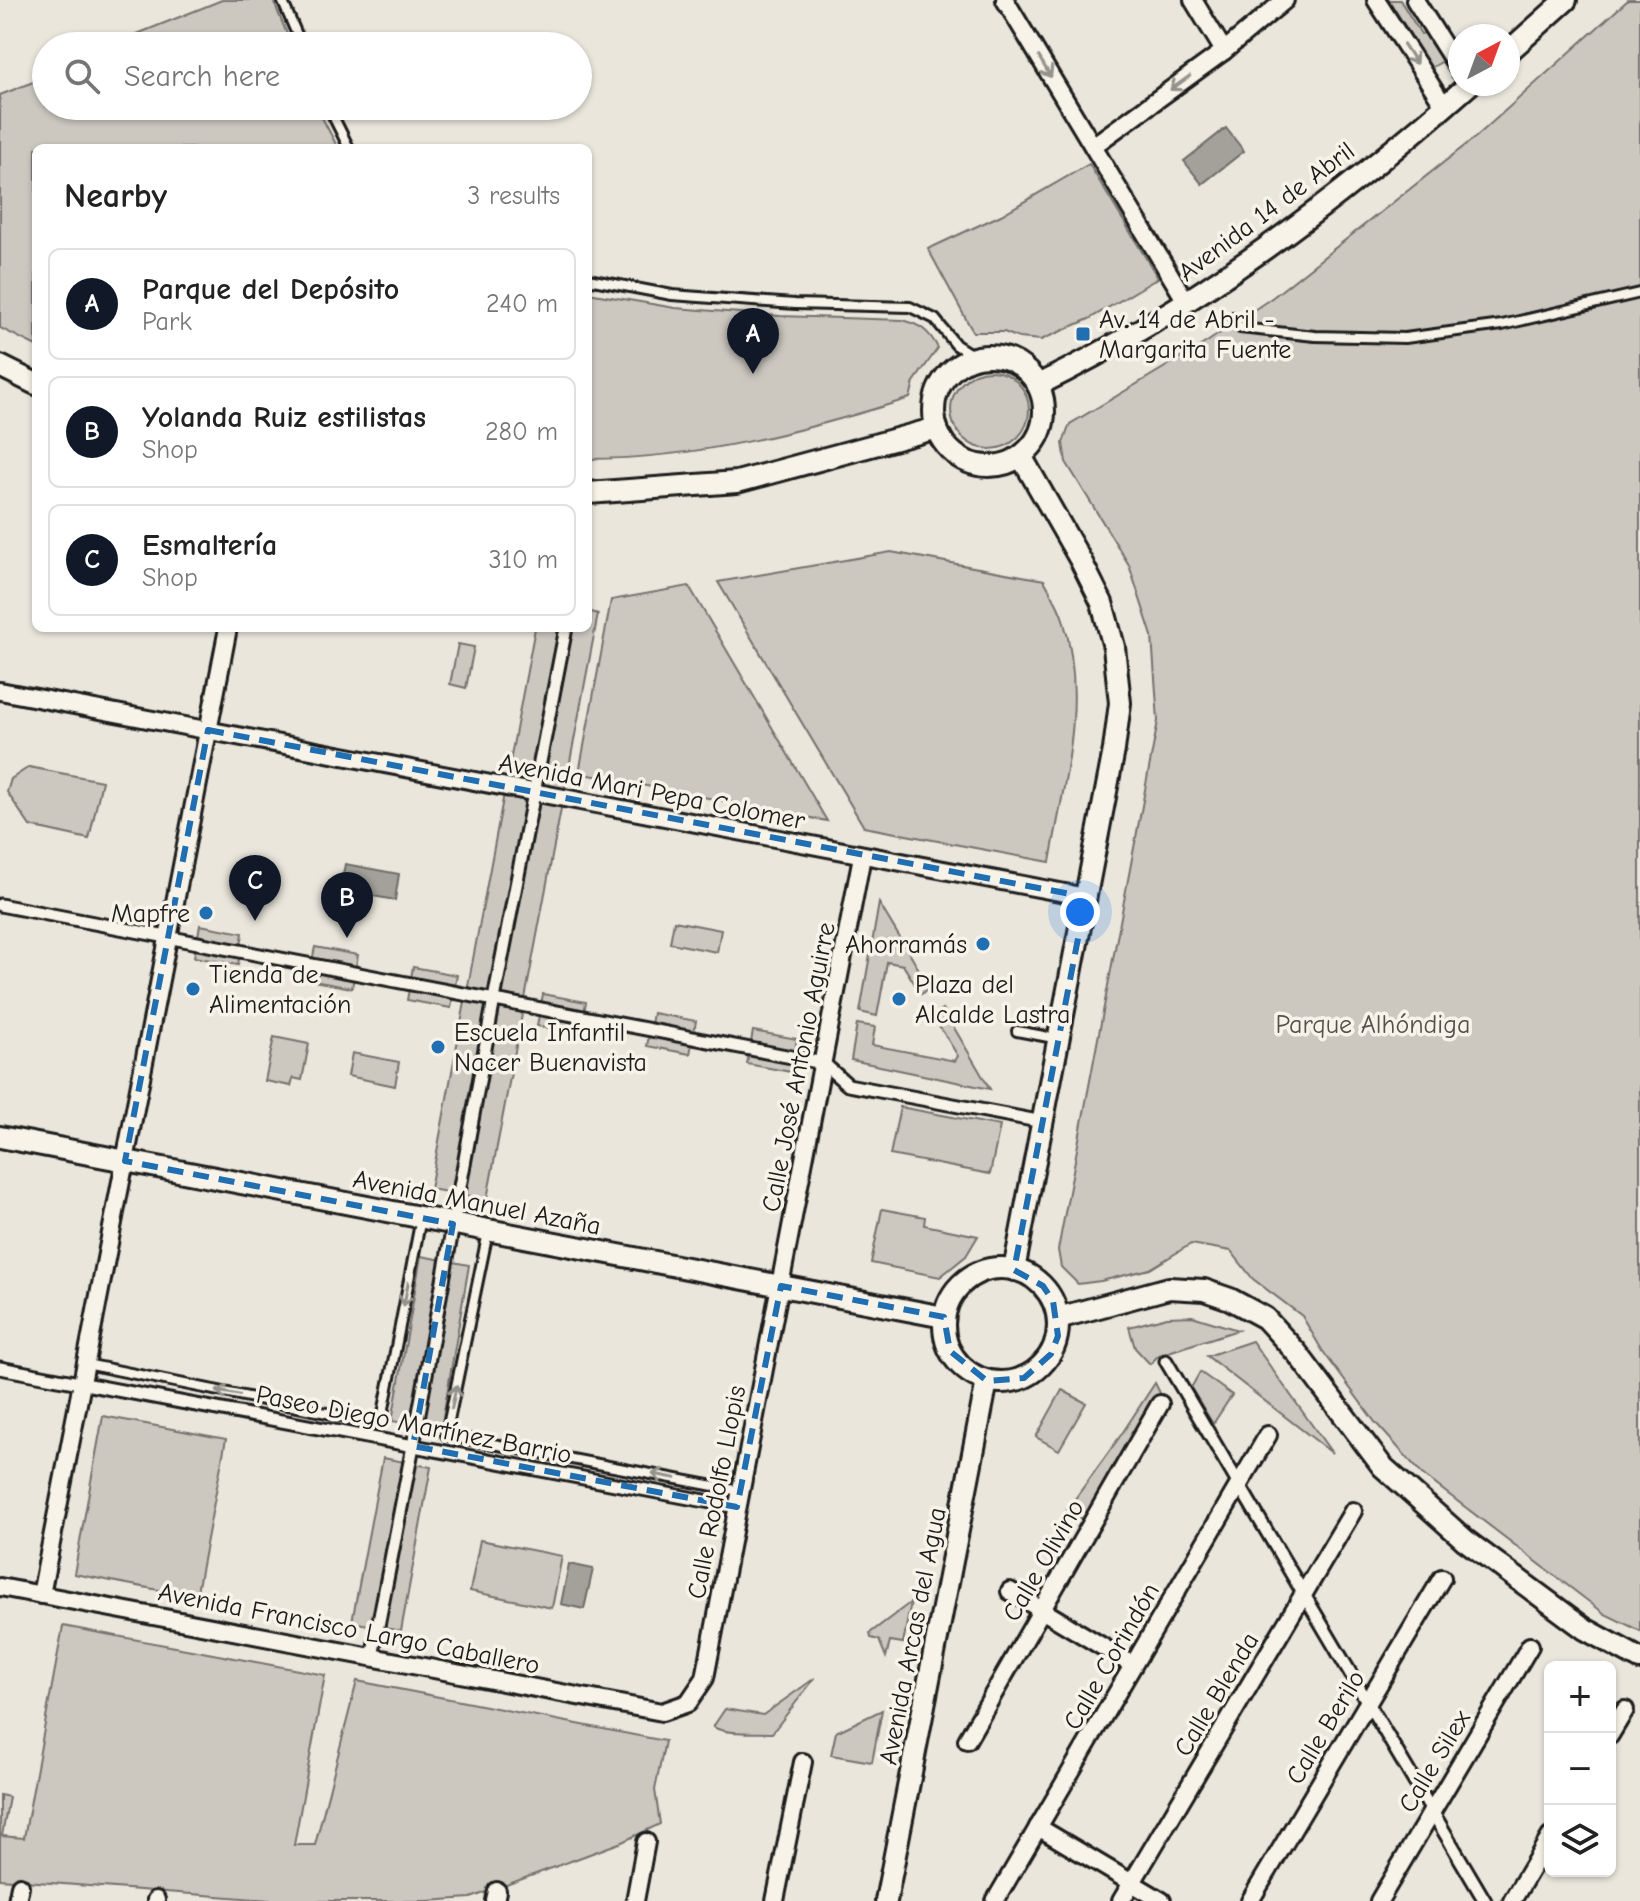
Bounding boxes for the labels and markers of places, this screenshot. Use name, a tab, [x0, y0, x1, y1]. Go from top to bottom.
place label: Av. 14 de Abril - Margarita Fuente	[1099, 305, 1291, 365]
pin: A	[727, 308, 779, 374]
marker: Av. 14 de Abril - Margarita Fuente	[1074, 325, 1092, 343]
pin: C	[229, 855, 281, 921]
pin: B	[321, 872, 373, 938]
place label: Mapfre	[111, 899, 190, 929]
marker: Mapfre	[197, 904, 215, 922]
place label: Ahorramás	[845, 930, 967, 960]
marker: Ahorramás	[974, 935, 992, 953]
place label: Tienda de Alimentación	[209, 960, 351, 1020]
place label: Plaza del Alcalde Lastra	[915, 970, 1070, 1030]
marker: Tienda de Alimentación	[184, 980, 202, 998]
marker: Plaza del Alcalde Lastra	[890, 990, 908, 1008]
place label: Escuela Infantil Nacer Buenavista	[454, 1018, 647, 1078]
marker: Escuela Infantil Nacer Buenavista	[429, 1038, 447, 1056]

